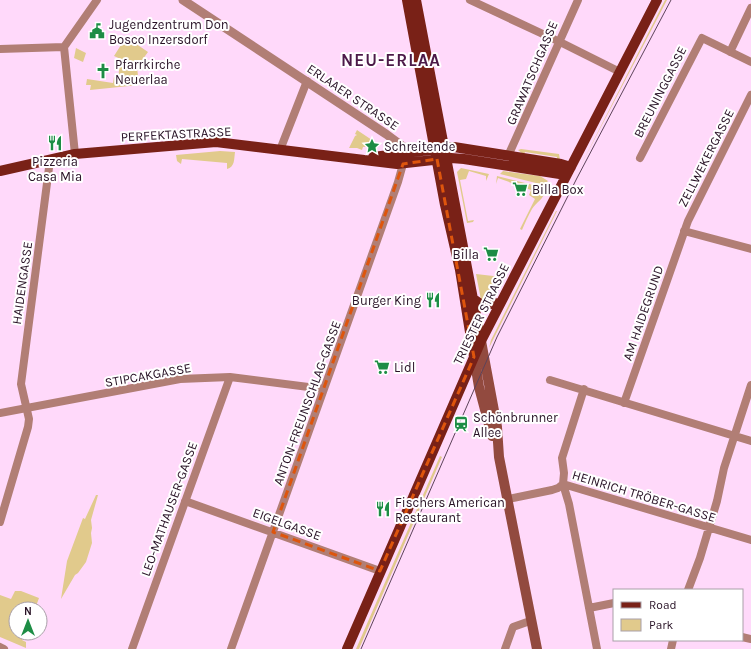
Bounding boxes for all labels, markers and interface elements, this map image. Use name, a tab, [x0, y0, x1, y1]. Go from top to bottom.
place label: Jugendzentrum Don Bosco Inzersdorf	[109, 17, 229, 47]
street label: GRAWATSCHGASSE	[503, 19, 561, 127]
public building icon: Jugendzentrum Don Bosco Inzersdorf	[88, 22, 106, 40]
street label: BREUNINGGASSE	[631, 44, 689, 140]
district label: NEU-ERLAA	[341, 50, 441, 70]
place label: Pfarrkirche Neuerlaa	[115, 57, 181, 87]
street label: ERLAAER STRASSE	[304, 61, 402, 133]
church icon: Pfarrkirche Neuerlaa	[94, 62, 112, 80]
street label: ZELLWEKERGASSE	[675, 107, 737, 209]
street label: PERFEKTASTRASSE	[120, 124, 232, 144]
restaurant icon: Pizzeria Casa Mia	[46, 134, 64, 152]
place icon: Schreitende	[363, 137, 381, 155]
place label: Schreitende	[384, 139, 456, 154]
place label: Pizzeria Casa Mia	[28, 154, 82, 184]
supermarket icon: Billa Box	[511, 180, 529, 198]
place label: Billa Box	[532, 182, 584, 197]
street label: HAIDENGASSE	[9, 241, 35, 325]
supermarket icon: Billa	[482, 245, 500, 263]
place label: Billa	[453, 247, 479, 262]
street label: TRIESTER STRASSE	[450, 261, 512, 367]
street label: AM HAIDEGRUND	[620, 263, 666, 363]
restaurant icon: Burger King	[424, 291, 442, 309]
place label: Burger King	[352, 293, 422, 308]
street label: ANTON-FREUNSCHLAG-GASSE	[270, 319, 344, 487]
supermarket icon: Lidl	[373, 358, 391, 376]
street label: STIPCAKGASSE	[104, 360, 192, 390]
place label: Lidl	[394, 360, 415, 375]
place label: Schönbrunner Allee	[473, 410, 558, 440]
station icon: Schönbrunner Allee	[452, 415, 470, 433]
street label: LEO-MATHAUSER-GASSE	[138, 440, 200, 578]
street label: HEINRICH TRÖBER-GASSE	[570, 466, 718, 525]
place label: Fischers American Restaurant	[395, 495, 505, 525]
restaurant icon: Fischers American Restaurant	[374, 500, 392, 518]
street label: EIGELGASSE	[251, 505, 323, 543]
legend	[613, 589, 743, 641]
text: Road	[649, 598, 677, 612]
north arrow	[8, 601, 48, 641]
text: N	[24, 605, 32, 618]
text: Park	[649, 618, 674, 632]

